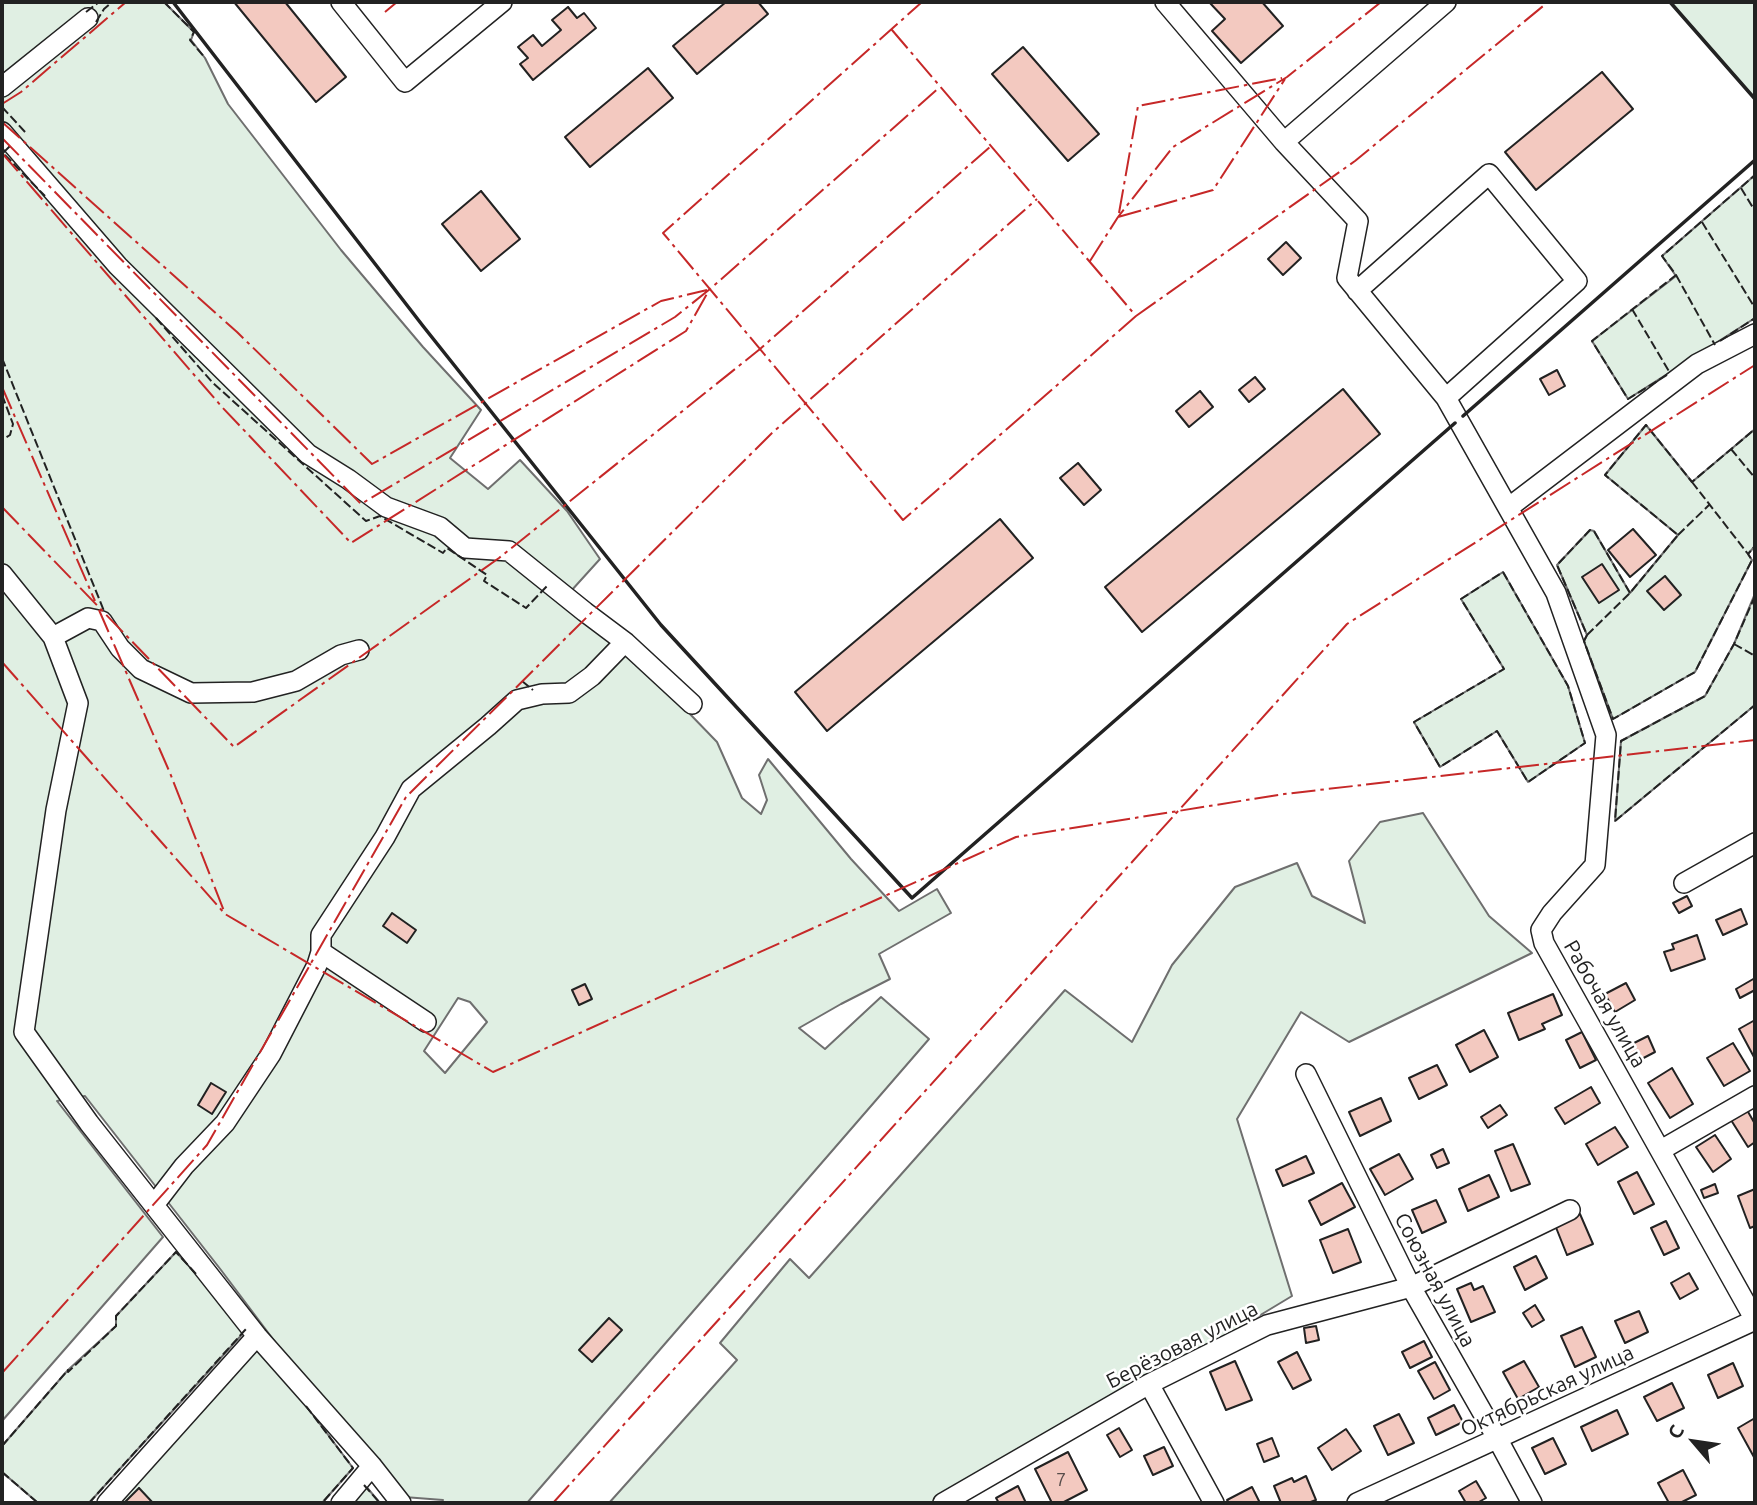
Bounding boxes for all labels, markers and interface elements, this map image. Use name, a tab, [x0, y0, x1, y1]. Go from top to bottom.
street label: Рабочая улица	[1558, 936, 1652, 1072]
street label: Союзная улица	[1389, 1209, 1481, 1351]
street label: Берёзовая улица	[1102, 1296, 1262, 1394]
street label: Октябрьская улица	[1456, 1340, 1638, 1442]
north arrow	[1659, 1407, 1729, 1477]
text: С	[1663, 1421, 1688, 1442]
house number: 7	[1056, 1469, 1066, 1491]

